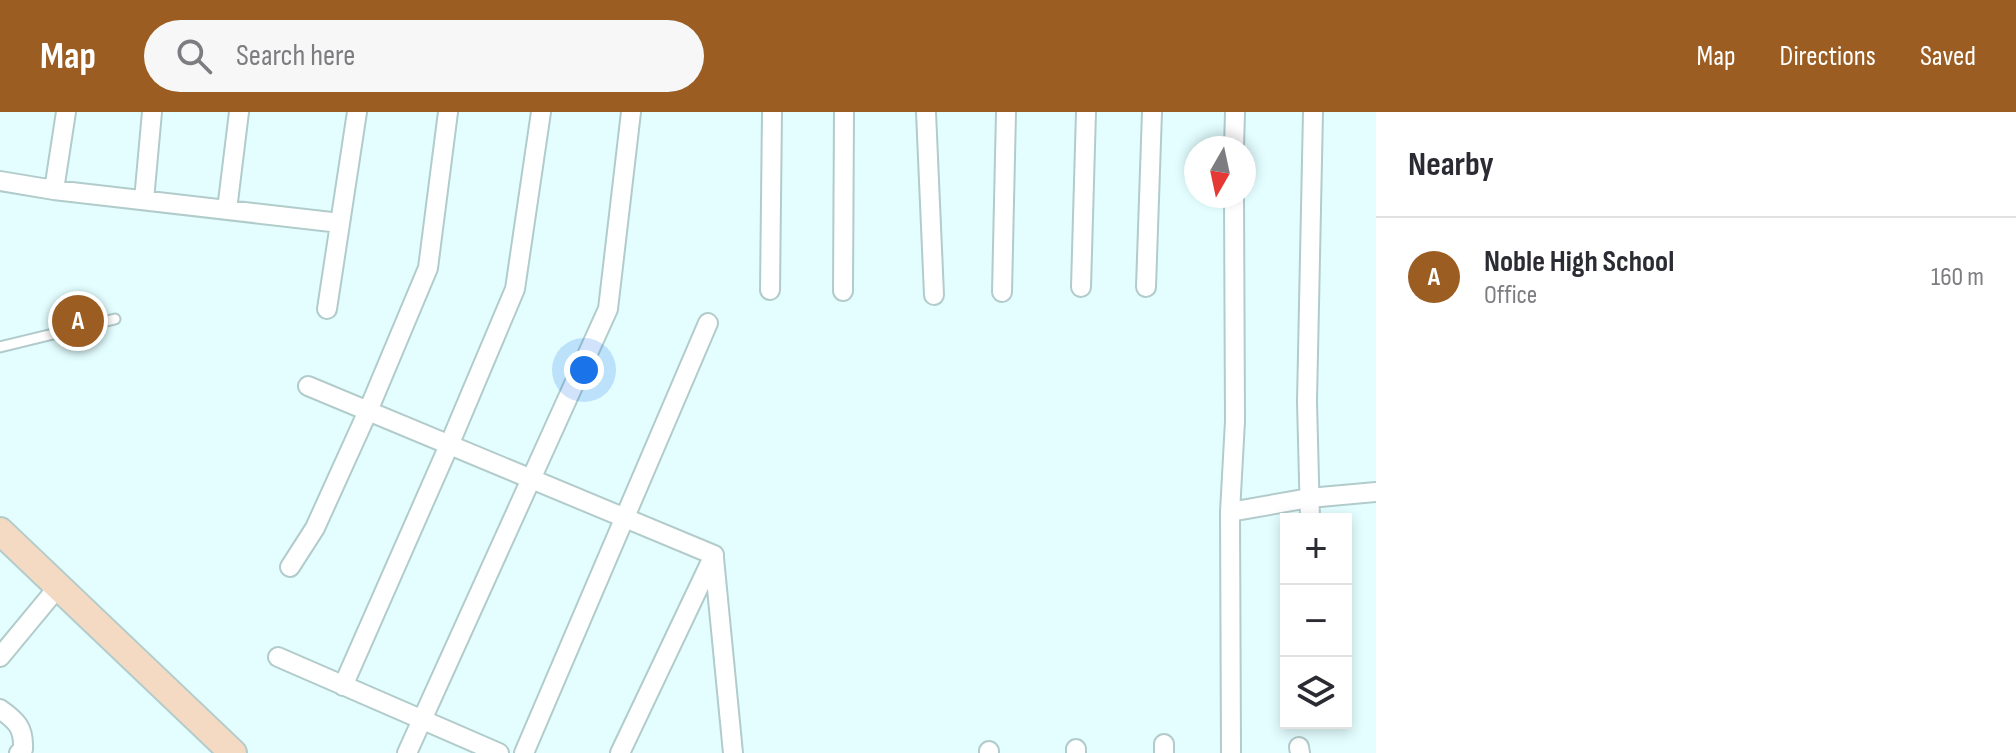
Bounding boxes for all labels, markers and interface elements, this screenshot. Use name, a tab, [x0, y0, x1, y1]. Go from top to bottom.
search box	[144, 20, 704, 92]
text: Map	[40, 34, 96, 79]
icon: search	[172, 34, 216, 78]
text: Search here	[236, 38, 355, 74]
text: Map	[1697, 40, 1736, 73]
text: Directions	[1780, 40, 1876, 73]
text: Saved	[1920, 40, 1976, 73]
north arrow	[1184, 136, 1256, 208]
text: Nearby	[1408, 144, 1494, 185]
text: Noble High School	[1484, 244, 1674, 280]
text: A	[1428, 262, 1440, 293]
text: 160 m	[1931, 262, 1984, 293]
text: Office	[1484, 280, 1537, 311]
pin: A	[52, 291, 104, 351]
your location	[564, 350, 604, 390]
map controls	[1280, 513, 1352, 729]
button: +	[1280, 513, 1352, 585]
button: −	[1280, 585, 1352, 657]
button: layers	[1280, 657, 1352, 729]

